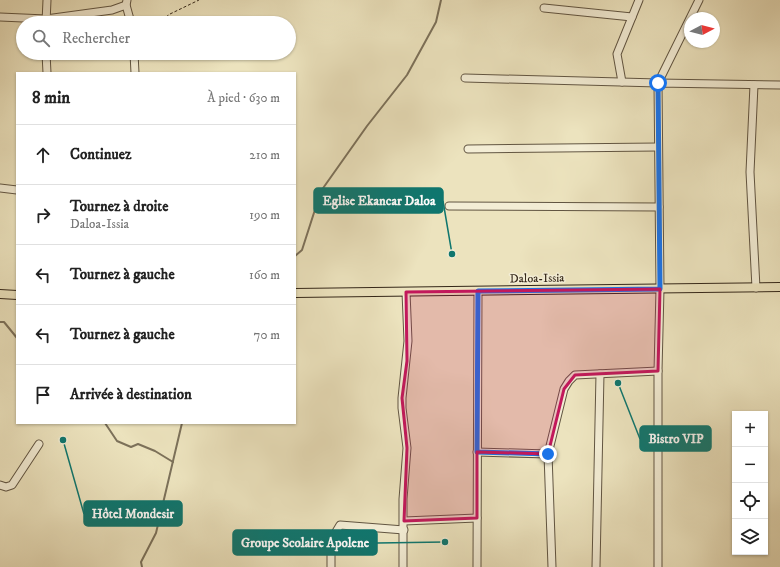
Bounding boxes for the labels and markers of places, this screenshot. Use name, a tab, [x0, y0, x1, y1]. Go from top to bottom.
callout: Eglise Ekancar Daloa	[314, 188, 443, 213]
callout: Bistro VIP	[640, 426, 711, 451]
callout: Hôtel Mondesir	[84, 501, 182, 526]
callout: Groupe Scolaire Apolene	[233, 530, 377, 555]

